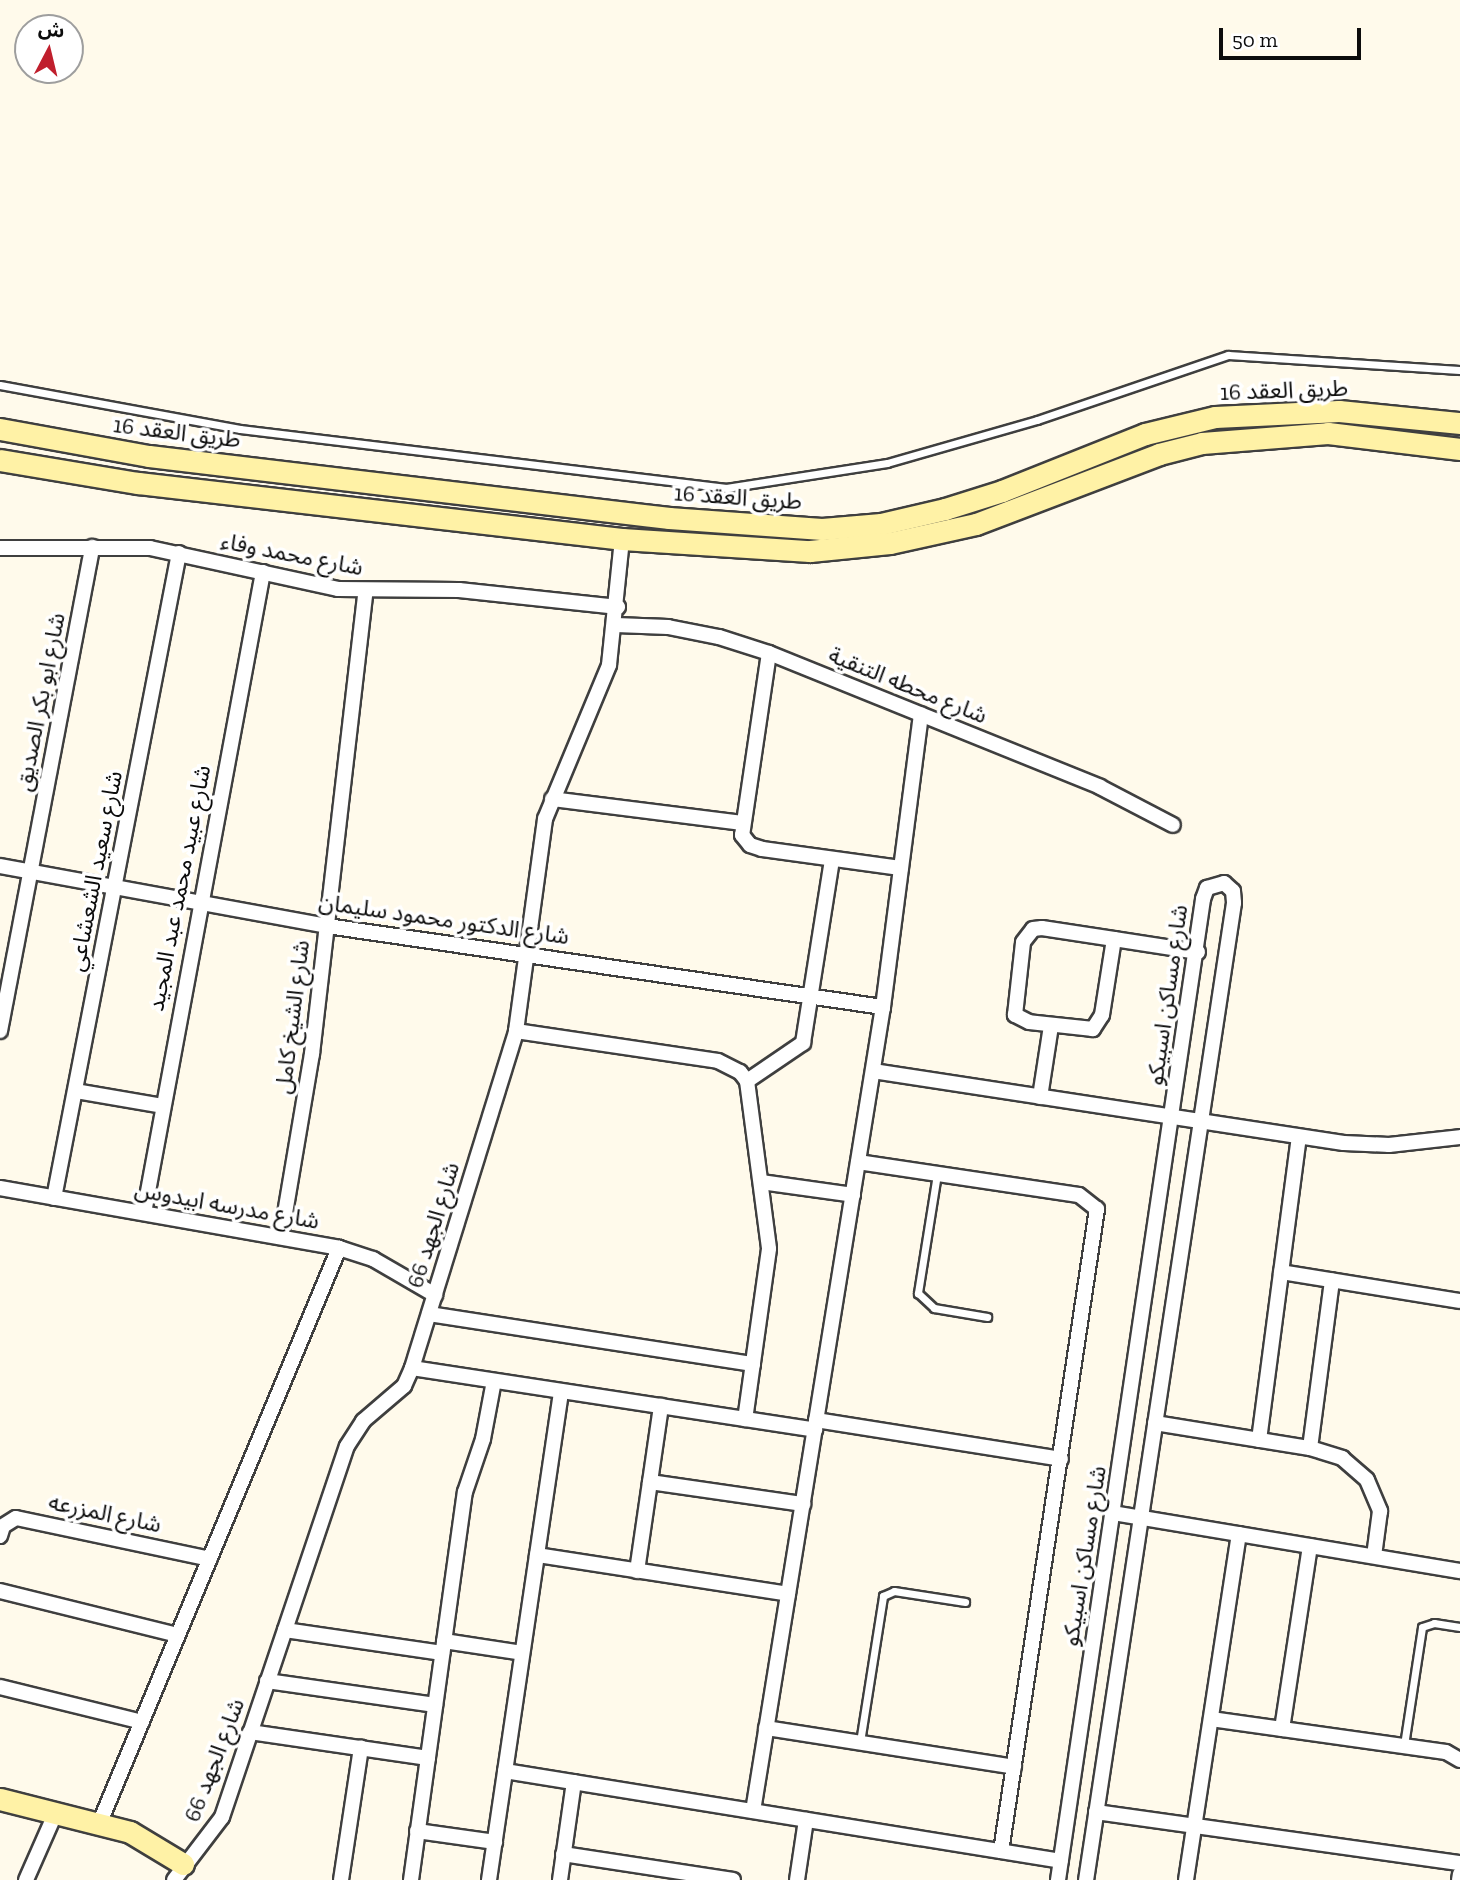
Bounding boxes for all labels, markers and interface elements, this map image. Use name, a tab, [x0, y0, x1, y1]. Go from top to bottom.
north arrow	[14, 14, 84, 84]
scale bar	[1222, 14, 1364, 58]
text: ش	[37, 17, 66, 43]
text: 50 m	[1232, 27, 1278, 52]
street label: طريق العقد 16	[1220, 374, 1348, 406]
street label: طريق العقد 16	[112, 411, 242, 453]
street label: طريق العقد 16	[673, 479, 803, 515]
street label: شارع محمد وفاء	[219, 527, 365, 581]
street label: شارع ابو بكر الصديق	[9, 611, 71, 793]
street label: شارع محطه التنقية	[825, 641, 991, 729]
street label: شارع عبيد محمد عبد المجيد	[142, 763, 216, 1013]
street label: شارع سعيد الشعشاعي	[62, 768, 128, 974]
street label: شارع الدكتور محمود سليمان	[317, 888, 571, 950]
street label: شارع مساكن اسبيكو	[1141, 903, 1193, 1087]
street label: شارع الشيخ كامل	[269, 938, 315, 1096]
street label: شارع الجهد 66	[401, 1159, 465, 1291]
street label: شارع مدرسه ابيدوس	[132, 1175, 322, 1235]
street label: شارع مساكن اسبيكو	[1056, 1464, 1112, 1648]
street label: شارع المزرعه	[46, 1488, 164, 1538]
street label: شارع الجهد 66	[178, 1695, 250, 1825]

